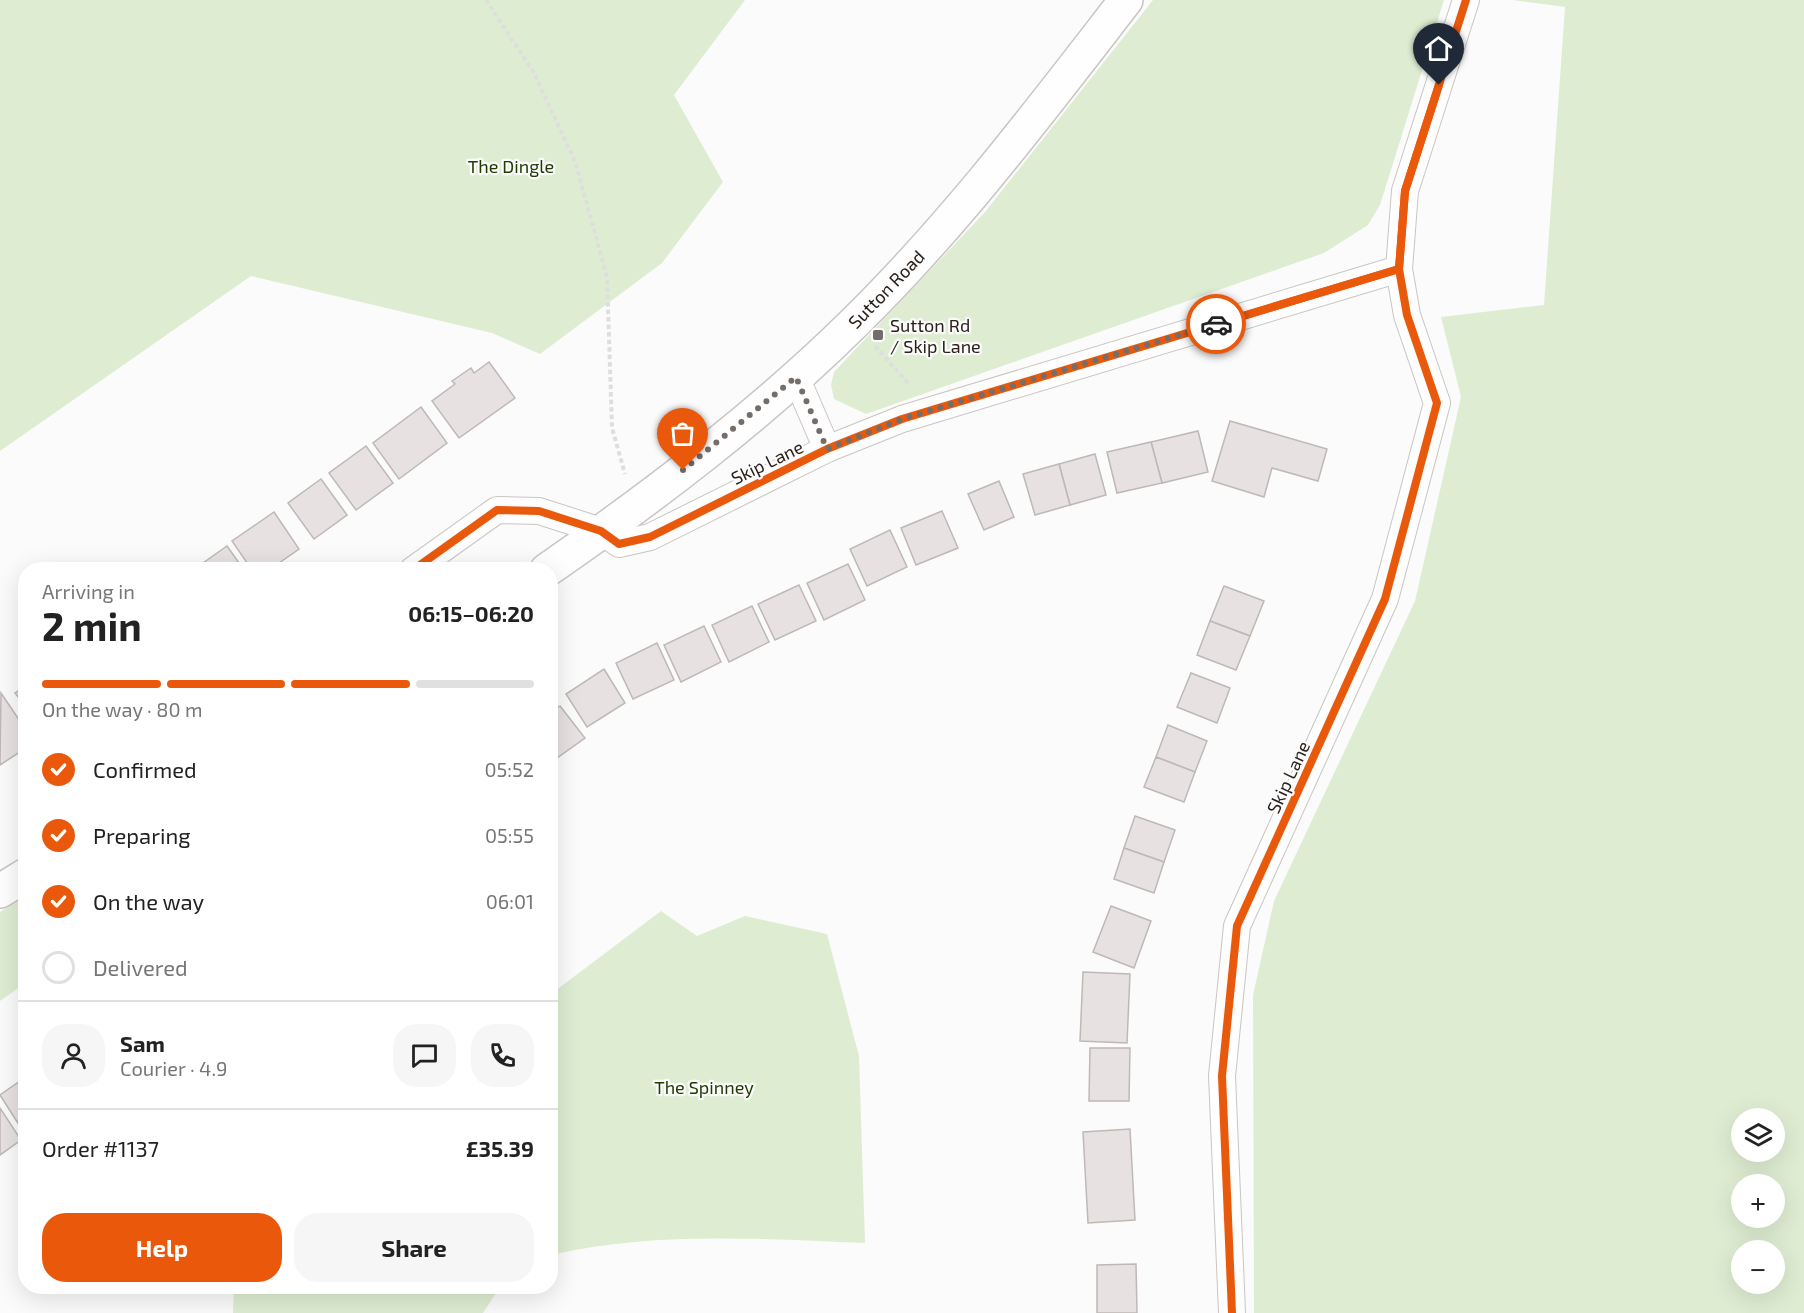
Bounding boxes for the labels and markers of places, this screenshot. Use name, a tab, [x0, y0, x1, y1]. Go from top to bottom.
pin	[1413, 23, 1464, 85]
place label: Sutton Rd / Skip Lane	[890, 314, 981, 357]
marker: Sutton Rd / Skip Lane	[871, 328, 885, 342]
pin	[657, 408, 708, 470]

